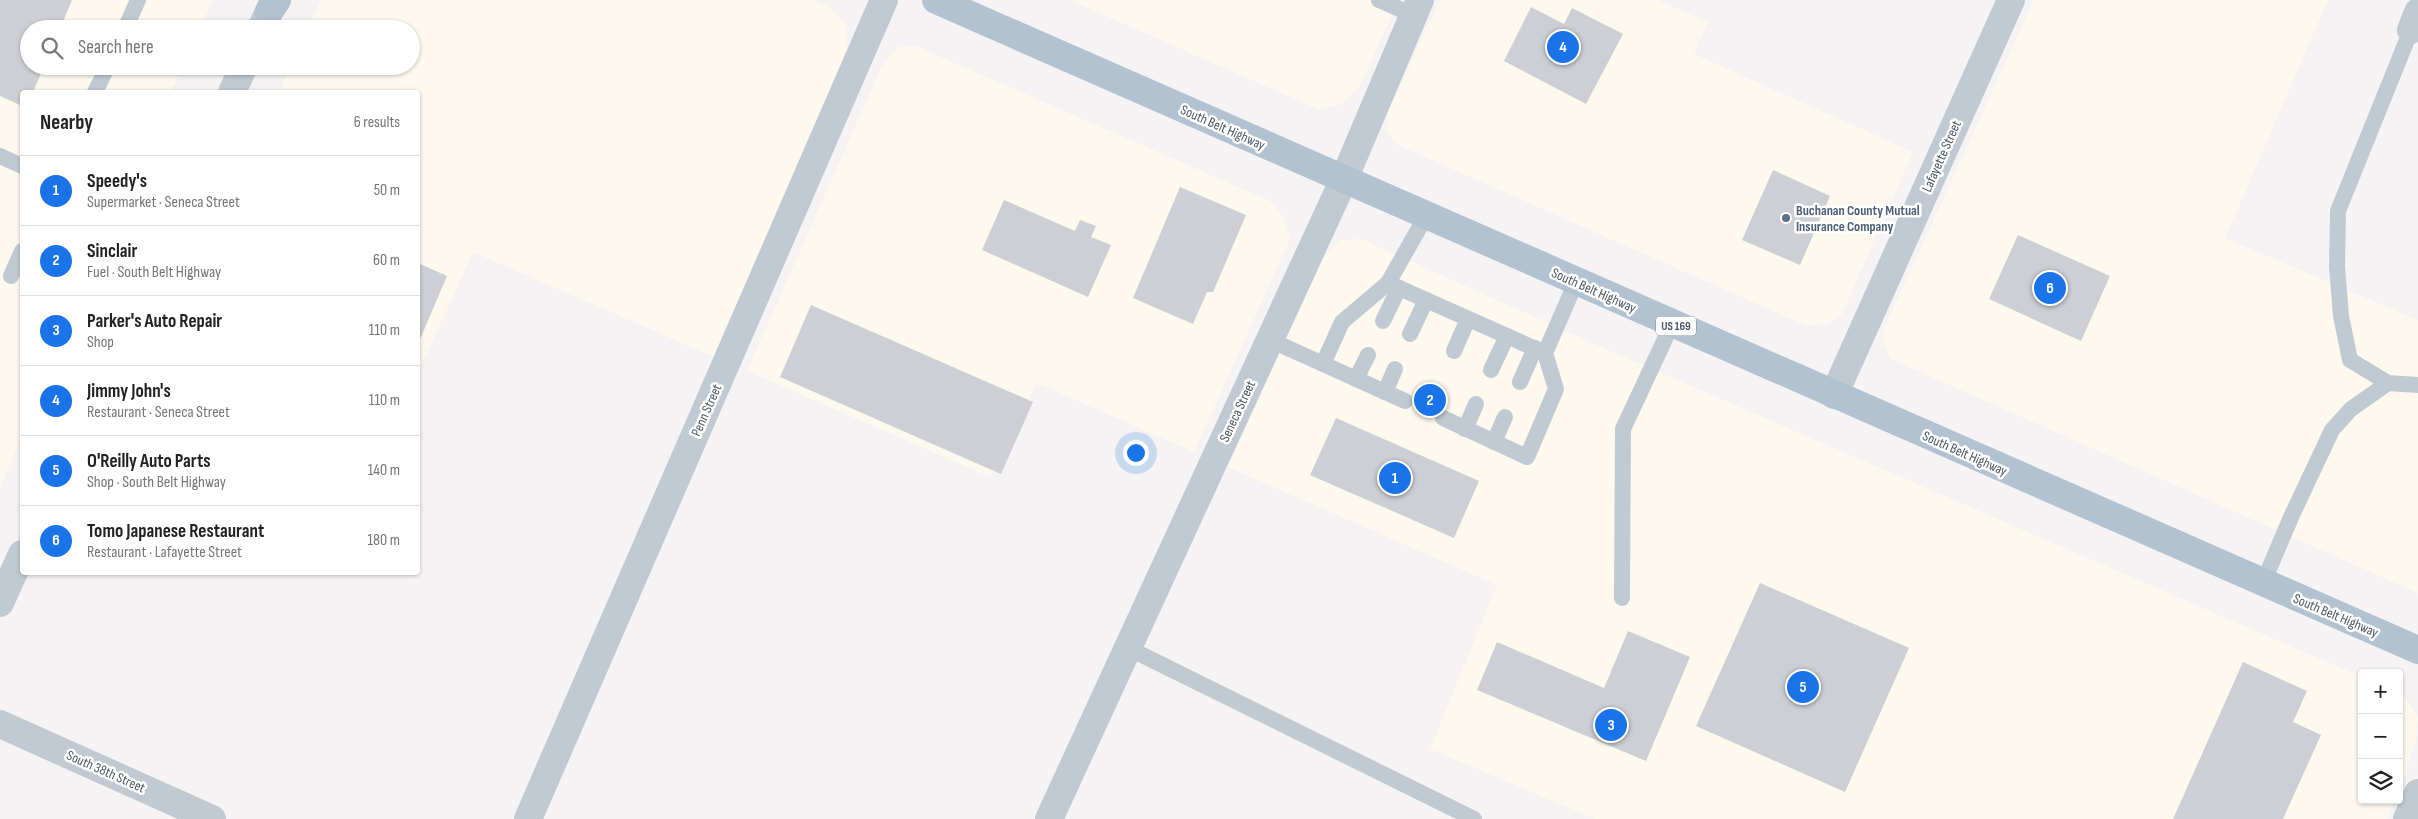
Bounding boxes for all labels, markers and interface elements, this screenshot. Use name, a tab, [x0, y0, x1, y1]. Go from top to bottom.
search box	[20, 20, 420, 75]
pin: 4	[1547, 28, 1579, 66]
icon: search	[38, 34, 66, 62]
text: Search here	[78, 36, 154, 59]
street label: South Belt Highway	[1178, 101, 1268, 154]
text: Nearby	[40, 110, 93, 135]
text: 6 results	[354, 113, 400, 132]
street label: Lafayette Street	[1918, 118, 1965, 195]
text: Speedy's	[87, 170, 147, 193]
text: 1	[53, 181, 59, 200]
text: 50 m	[374, 181, 400, 200]
text: Supermarket · Seneca Street	[87, 193, 240, 212]
place label: Buchanan County Mutual Insurance Company	[1796, 202, 1920, 235]
marker: Buchanan County Mutual Insurance Company	[1780, 212, 1792, 224]
text: Sinclair	[87, 240, 137, 263]
text: 2	[52, 251, 60, 270]
text: 60 m	[373, 251, 400, 270]
text: Fuel · South Belt Highway	[87, 263, 221, 282]
street label: South Belt Highway	[1549, 264, 1639, 317]
pin: 6	[2034, 269, 2066, 307]
text: Parker's Auto Repair	[87, 310, 222, 333]
road number: US 169	[1656, 316, 1696, 336]
text: 3	[52, 321, 60, 340]
text: 110 m	[369, 321, 400, 340]
text: Shop	[87, 333, 114, 352]
street label: Seneca Street	[1216, 378, 1259, 445]
text: Jimmy John's	[87, 380, 171, 403]
street label: Penn Street	[687, 381, 725, 439]
pin: 2	[1414, 381, 1446, 419]
text: 4	[52, 391, 60, 410]
text: 110 m	[369, 391, 400, 410]
text: Restaurant · Seneca Street	[87, 403, 230, 422]
street label: South Belt Highway	[1920, 427, 2010, 480]
your location	[1123, 440, 1149, 466]
text: O'Reilly Auto Parts	[87, 450, 211, 473]
pin: 1	[1379, 459, 1411, 497]
text: 5	[52, 461, 60, 480]
text: 140 m	[368, 461, 400, 480]
text: Shop · South Belt Highway	[87, 473, 226, 492]
text: Tomo Japanese Restaurant	[87, 520, 264, 543]
text: 6	[52, 531, 60, 550]
text: 180 m	[367, 531, 400, 550]
text: Restaurant · Lafayette Street	[87, 543, 242, 562]
street label: South Belt Highway	[2291, 590, 2381, 641]
pin: 5	[1787, 668, 1819, 706]
map controls	[2358, 669, 2403, 804]
button: +	[2358, 669, 2403, 714]
pin: 3	[1595, 706, 1627, 744]
button: −	[2358, 714, 2403, 759]
street label: South 38th Street	[64, 747, 148, 796]
button: layers	[2358, 759, 2403, 804]

